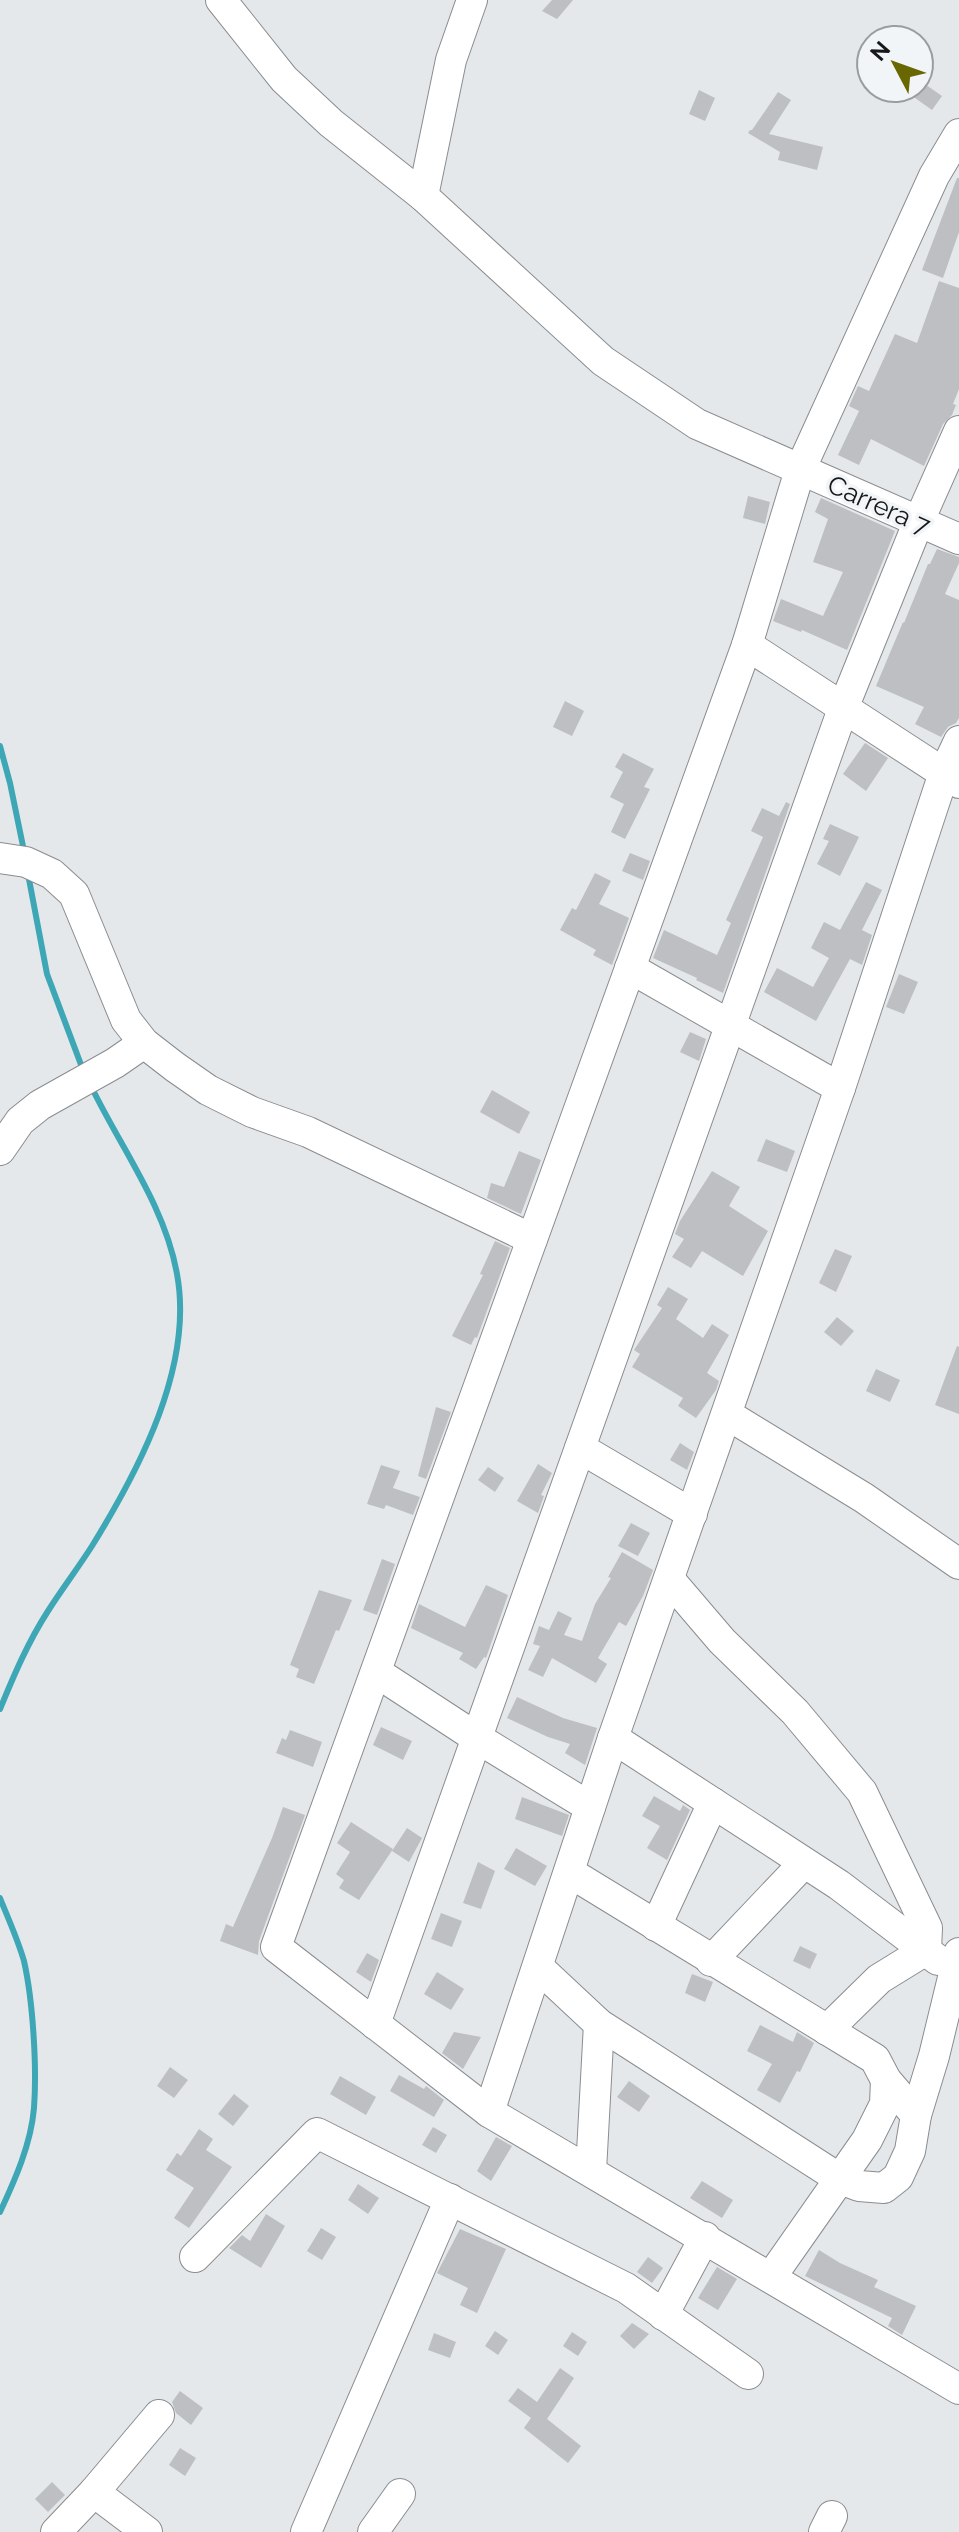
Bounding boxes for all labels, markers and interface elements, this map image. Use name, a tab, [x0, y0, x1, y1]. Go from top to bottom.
north arrow	[855, 24, 935, 104]
text: N	[865, 36, 895, 66]
street label: Carrera 7	[823, 469, 935, 541]

